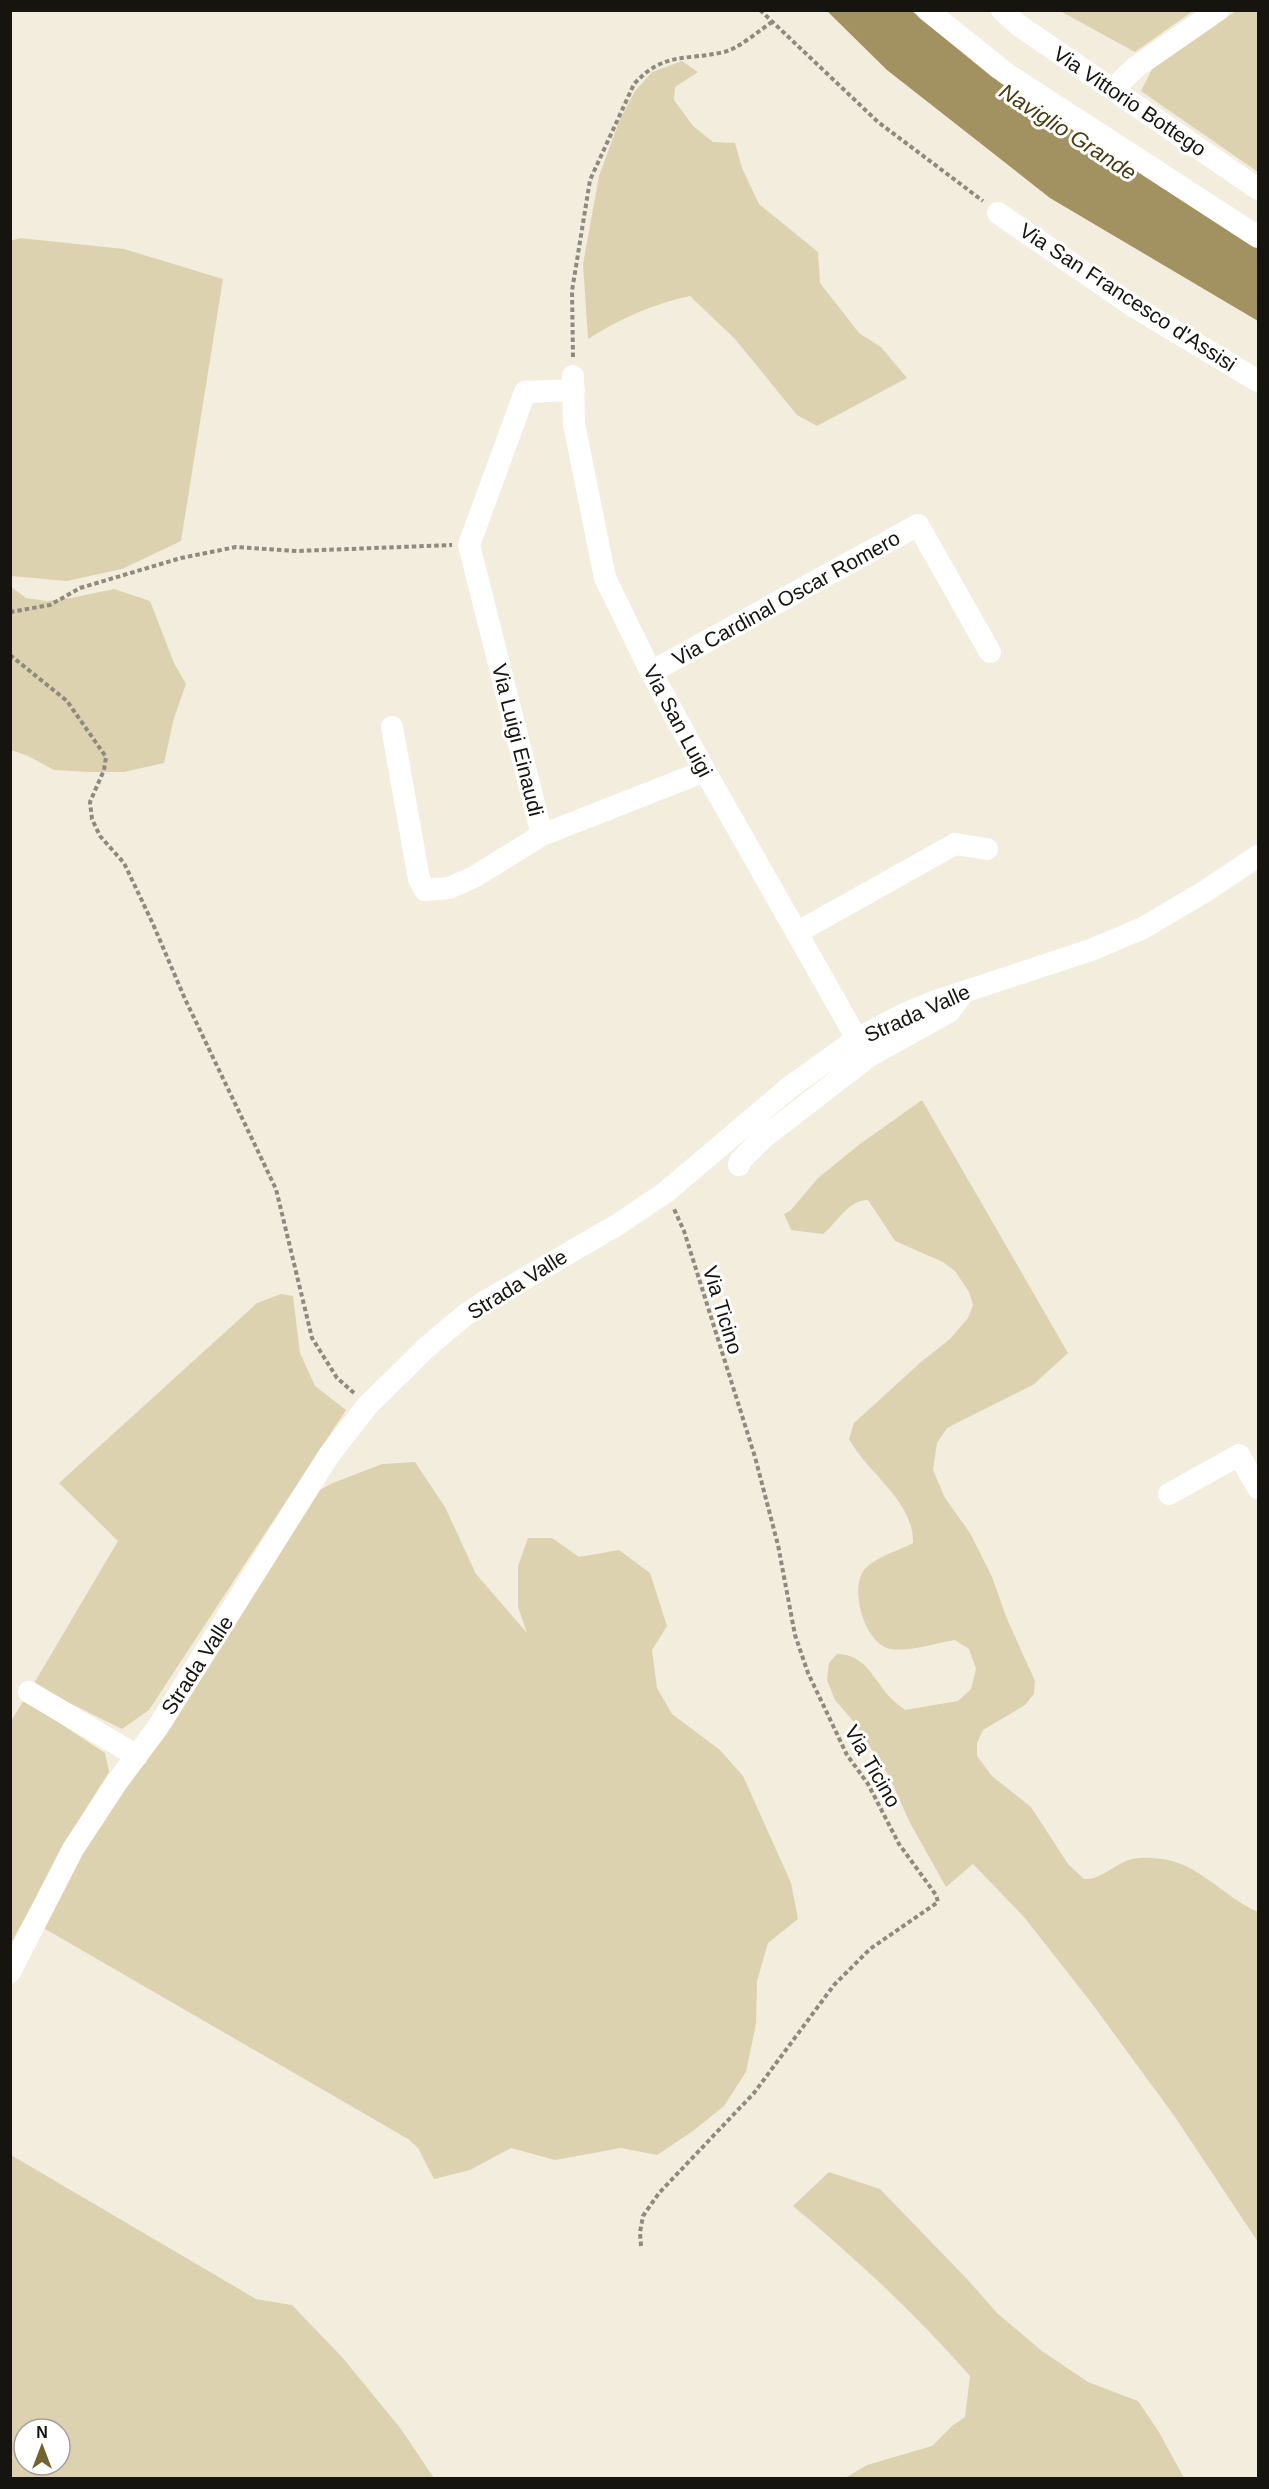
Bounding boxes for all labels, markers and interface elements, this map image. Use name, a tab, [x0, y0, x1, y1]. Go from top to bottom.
street label: Via Vittorio Bottego	[1049, 41, 1211, 161]
water label: Naviglio Grande	[995, 79, 1141, 185]
street label: Via San Francesco d'Assisi	[1015, 218, 1241, 376]
street label: Via Cardinal Oscar Romero	[668, 526, 904, 670]
street label: Via Luigi Einaudi	[488, 661, 548, 819]
street label: Via San Luigi	[639, 661, 717, 781]
street label: Strada Valle	[861, 980, 973, 1046]
street label: Strada Valle	[463, 1244, 571, 1324]
street label: Via Ticino	[699, 1263, 747, 1357]
street label: Strada Valle	[157, 1611, 237, 1719]
street label: Via Ticino	[840, 1721, 906, 1811]
north arrow	[12, 2417, 72, 2477]
text: N	[36, 2424, 48, 2441]

